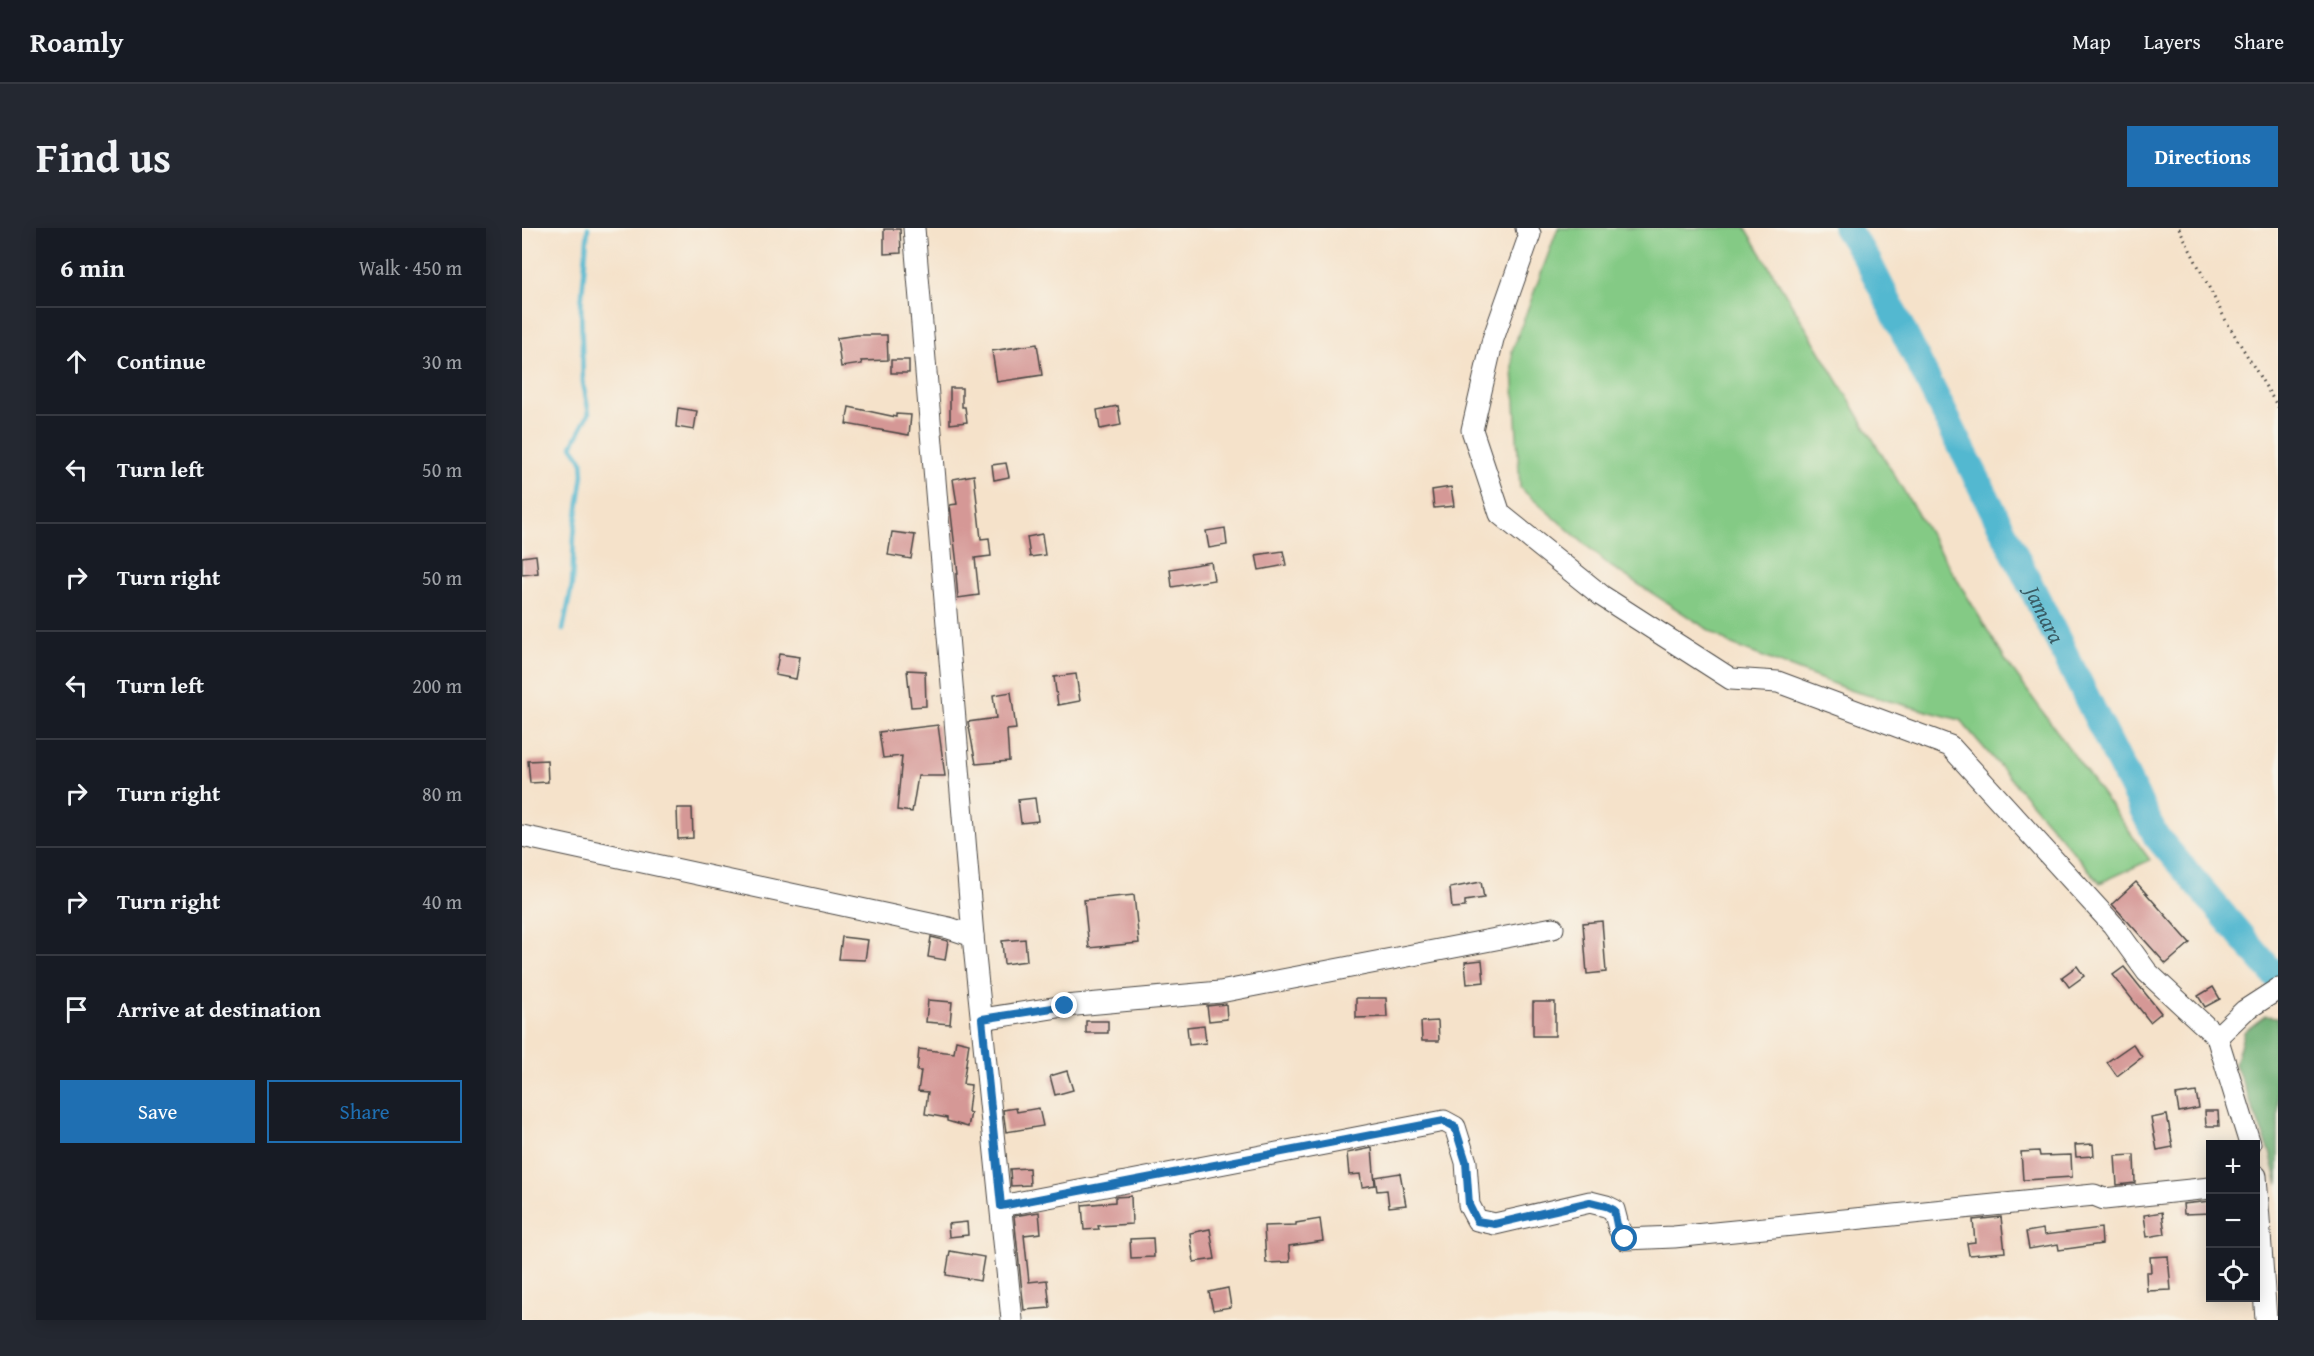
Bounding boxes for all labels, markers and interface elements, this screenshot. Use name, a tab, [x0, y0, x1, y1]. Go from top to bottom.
text: Roamly	[30, 21, 124, 62]
text: Map	[2072, 26, 2111, 57]
text: Layers	[2144, 26, 2201, 57]
text: Share	[2234, 26, 2284, 57]
text: Find us	[36, 126, 171, 187]
button: Directions	[2127, 126, 2278, 187]
text: 6 min	[60, 248, 125, 287]
text: Walk · 450 m	[359, 253, 462, 282]
icon: ahead	[60, 345, 93, 378]
text: Continue	[117, 345, 206, 377]
text: 30 m	[422, 347, 462, 376]
icon: left	[60, 453, 93, 486]
text: Turn left	[117, 453, 204, 485]
text: 50 m	[422, 455, 462, 484]
icon: right	[60, 561, 93, 594]
text: Turn right	[117, 561, 220, 593]
text: 50 m	[422, 563, 462, 592]
water label: Jamara	[2015, 577, 2073, 649]
icon: left	[60, 669, 93, 702]
text: Turn left	[117, 669, 204, 701]
text: 200 m	[412, 671, 462, 700]
icon: right	[60, 777, 93, 810]
text: Turn right	[117, 777, 220, 809]
text: 80 m	[422, 779, 462, 808]
icon: right	[60, 885, 93, 918]
text: Turn right	[117, 885, 220, 917]
text: 40 m	[422, 887, 462, 916]
route end	[1051, 992, 1077, 1018]
icon: arrive	[60, 993, 93, 1026]
text: Arrive at destination	[117, 993, 321, 1025]
button: Save	[60, 1080, 255, 1143]
button: Share	[267, 1080, 462, 1143]
map controls	[2206, 1140, 2260, 1302]
button: +	[2206, 1140, 2260, 1194]
button: −	[2206, 1194, 2260, 1248]
route start	[1611, 1225, 1637, 1251]
button: locate	[2206, 1248, 2260, 1302]

